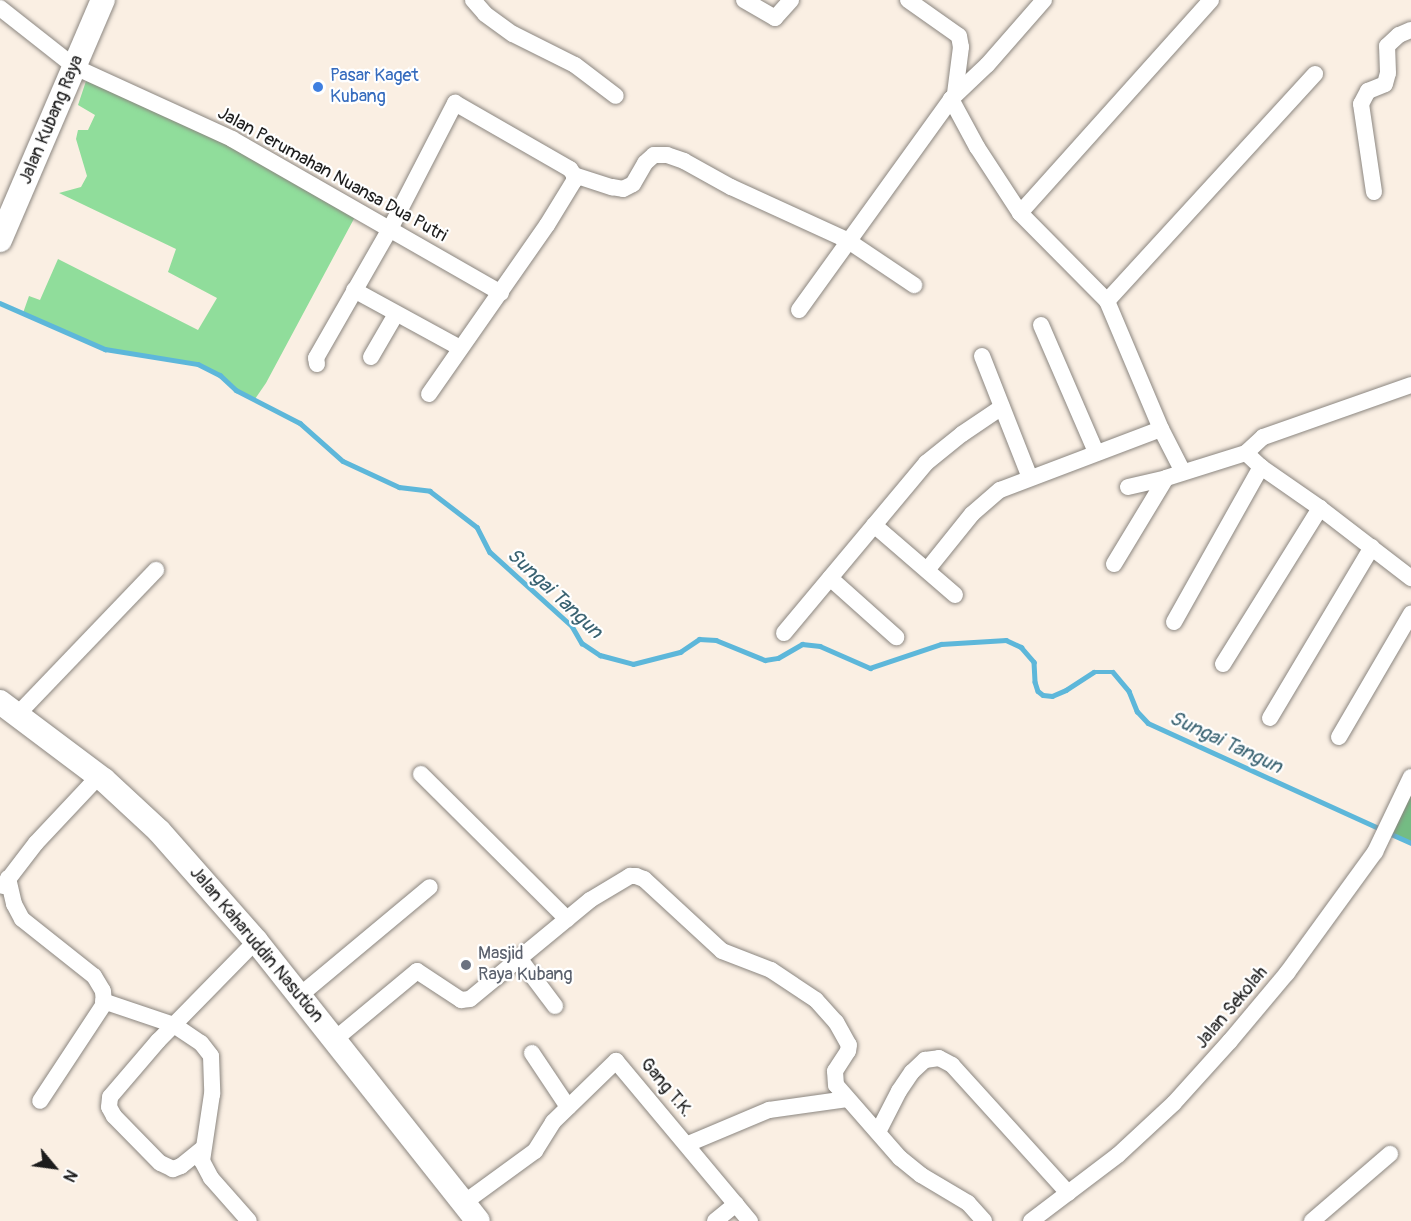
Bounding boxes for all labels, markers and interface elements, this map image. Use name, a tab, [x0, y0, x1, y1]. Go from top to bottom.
street label: Jalan Kubang Raya	[15, 52, 89, 188]
place label: Pasar Kaget Kubang	[330, 66, 419, 109]
marker: Pasar Kaget Kubang	[311, 80, 325, 94]
street label: Jalan Perumahan Nuansa Dua Putri	[213, 103, 451, 247]
water label: Sungai Tangun	[502, 543, 608, 643]
water label: Sungai Tangun	[1166, 705, 1286, 779]
street label: Jalan Kaharuddin Nasution	[184, 863, 328, 1027]
place label: Masjid Raya Kubang	[478, 944, 573, 986]
marker: Masjid Raya Kubang	[459, 958, 473, 972]
street label: Jalan Sekolah	[1191, 962, 1273, 1054]
street label: Gang T.K.	[635, 1054, 697, 1122]
north arrow	[24, 1137, 84, 1197]
text: N	[58, 1166, 81, 1185]

